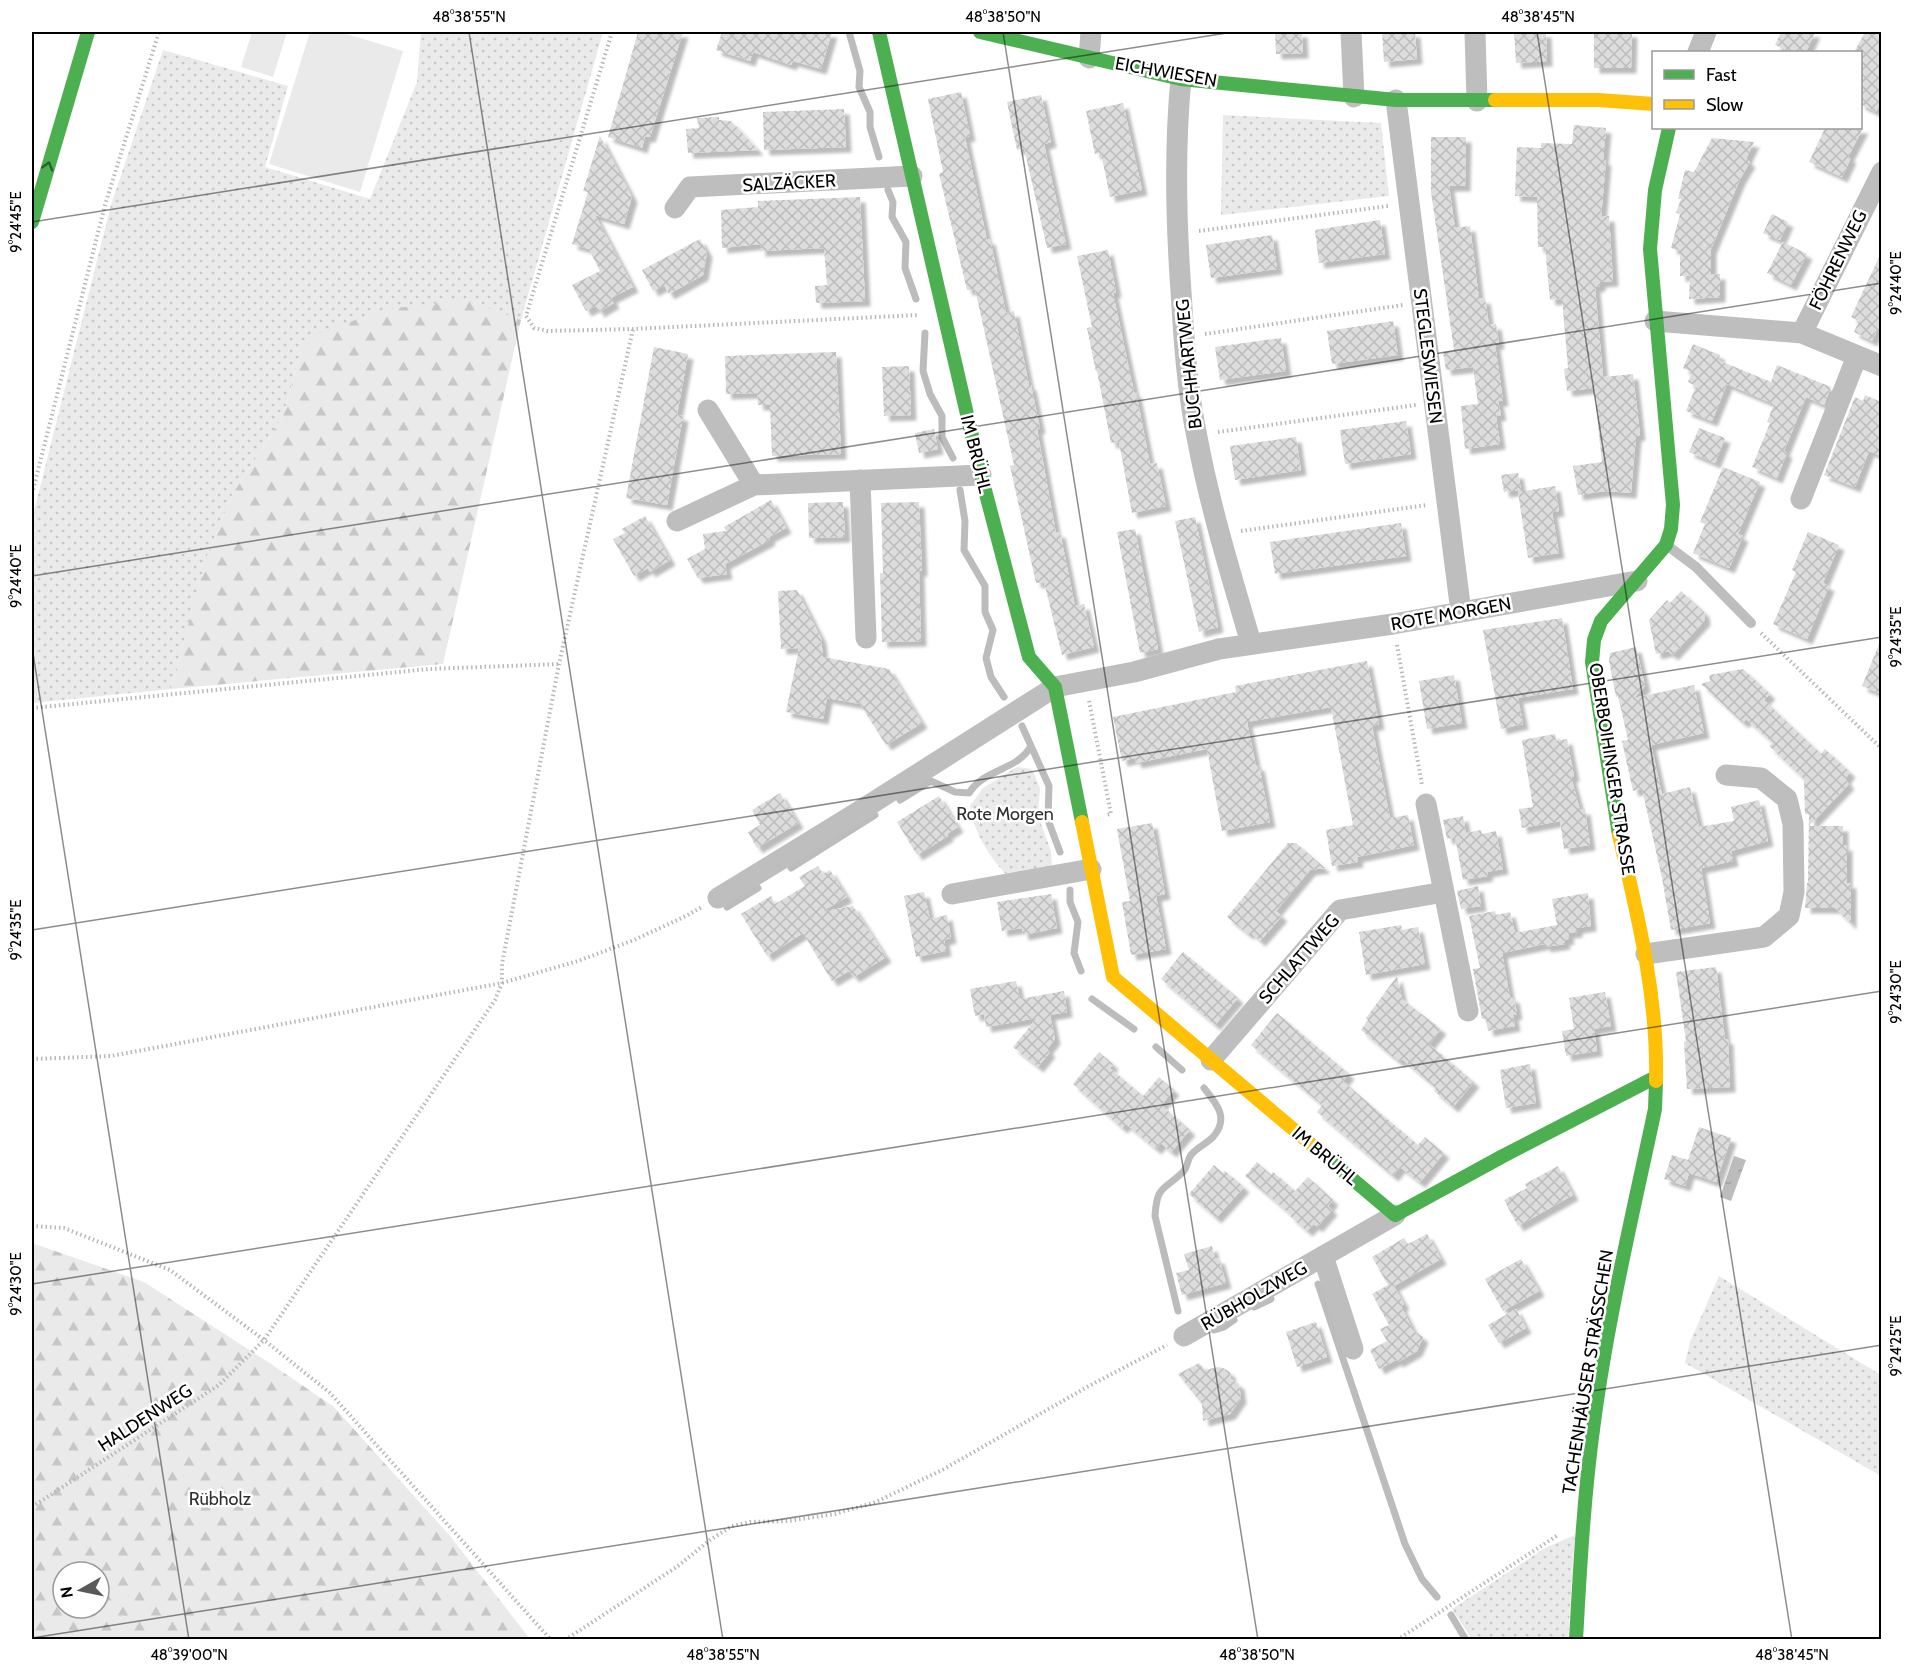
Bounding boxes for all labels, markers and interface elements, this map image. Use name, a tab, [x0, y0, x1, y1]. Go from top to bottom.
text: 48°38'55"N	[432, 8, 506, 26]
text: 48°38'50"N	[965, 8, 1041, 26]
text: 48°38'45"N	[1501, 8, 1575, 26]
legend	[1652, 51, 1862, 129]
street label: EICHWIESEN	[1113, 52, 1219, 92]
text: Fast	[1706, 64, 1737, 86]
text: Slow	[1706, 94, 1743, 116]
one-way arrow	[41, 161, 53, 172]
street label: SALZÄCKER	[742, 170, 836, 196]
text: 9°24'45"E	[7, 191, 25, 253]
street label: FÖHRENWEG	[1804, 207, 1872, 313]
text: 9°24'40"E	[1887, 251, 1905, 315]
street label: STEGLESWIESEN	[1409, 287, 1447, 425]
street label: BUCHHARTWEG	[1171, 298, 1207, 430]
street label: IM BRÜHL	[956, 413, 996, 495]
text: 9°24'40"E	[7, 544, 25, 608]
street label: ROTE MORGEN	[1389, 593, 1513, 635]
text: 9°24'35"E	[1887, 606, 1905, 668]
street label: OBERBOIHINGER STRASSE	[1584, 661, 1640, 877]
park label: Rote Morgen	[956, 803, 1054, 825]
text: 9°24'35"E	[7, 899, 25, 961]
street label: SCHLATTWEG	[1254, 910, 1344, 1008]
text: 9°24'30"E	[1887, 960, 1905, 1024]
street label: IM BRÜHL	[1287, 1122, 1363, 1190]
street label: TACHENHÄUSER STRÄSSCHEN	[1558, 1248, 1618, 1496]
text: 9°24'30"E	[7, 1252, 25, 1316]
street label: RÜBHOLZWEG	[1197, 1257, 1311, 1335]
text: 9°24'25"E	[1887, 1316, 1905, 1376]
street label: HALDENWEG	[94, 1380, 196, 1456]
park label: Rübholz	[189, 1488, 252, 1510]
north arrow	[51, 1560, 111, 1620]
text: N	[56, 1585, 77, 1599]
text: 48°39'00"N	[150, 1646, 228, 1664]
text: 48°38'55"N	[686, 1646, 760, 1664]
text: 48°38'50"N	[1219, 1646, 1295, 1664]
text: 48°38'45"N	[1755, 1646, 1829, 1664]

